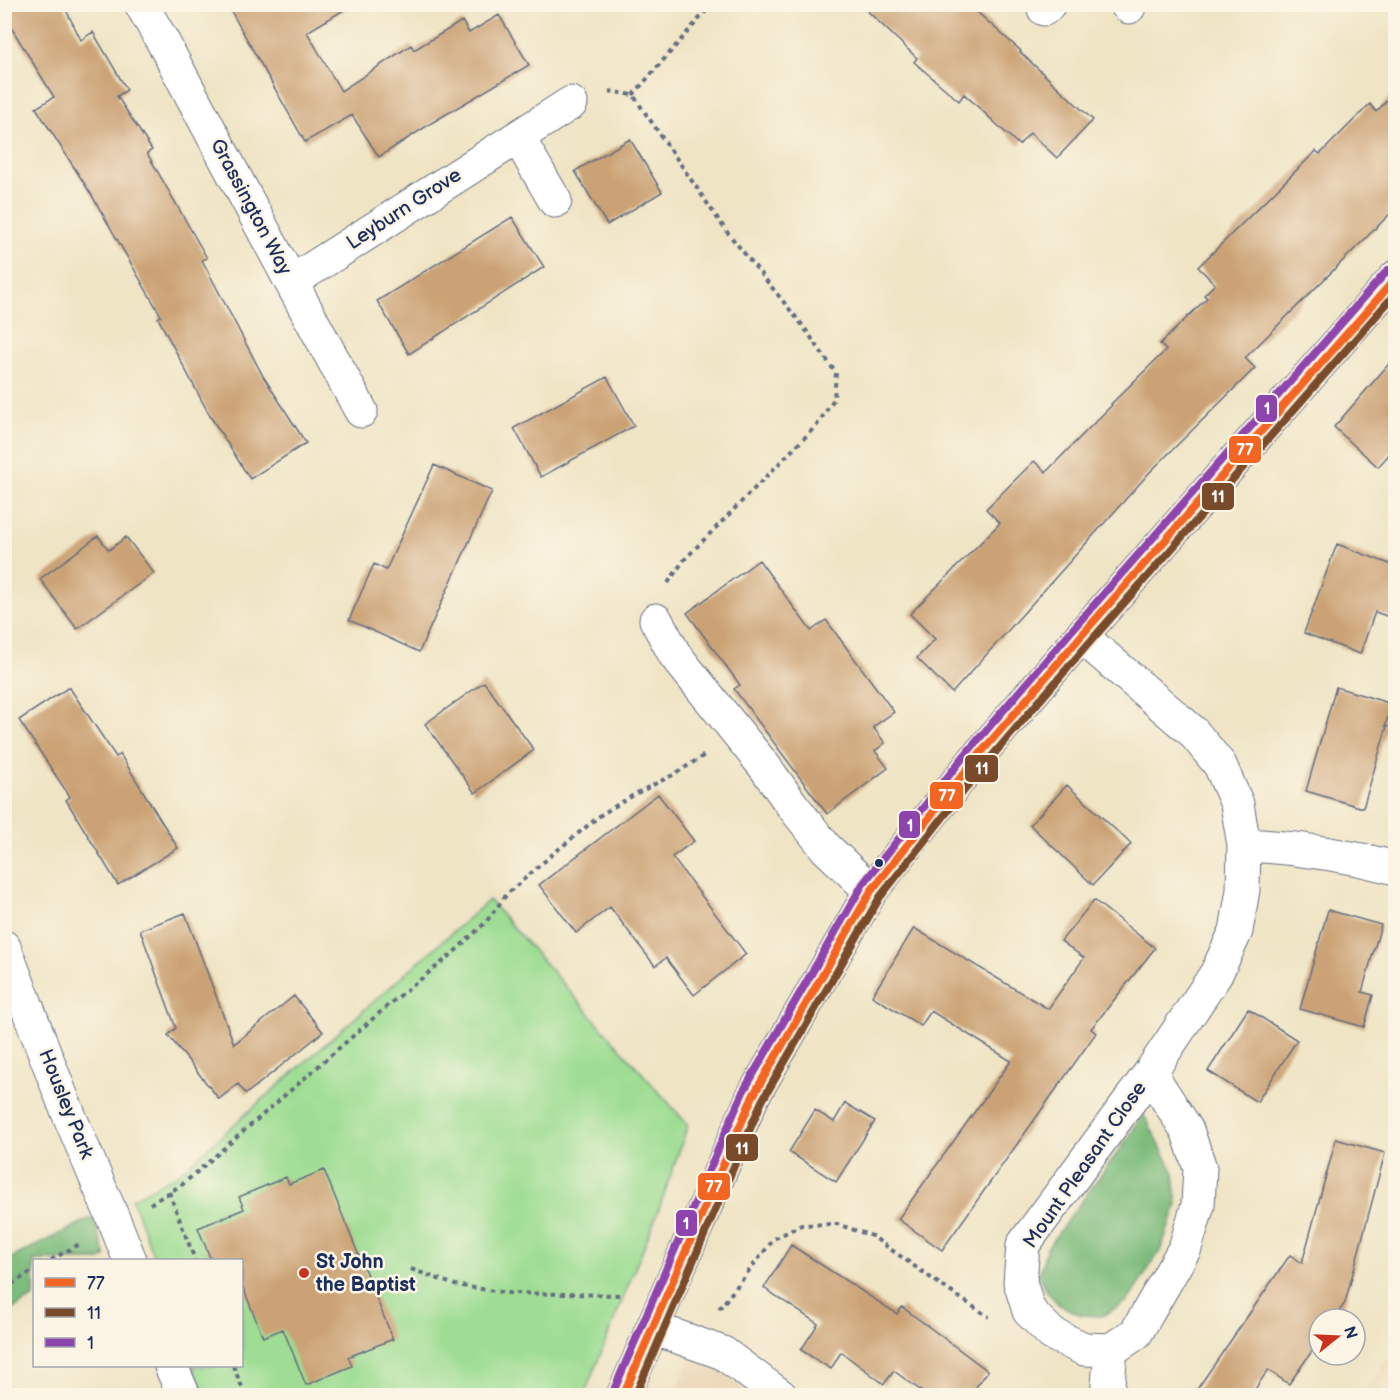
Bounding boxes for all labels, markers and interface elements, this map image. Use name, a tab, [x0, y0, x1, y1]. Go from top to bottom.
street label: Grassington Way	[205, 135, 297, 279]
street label: Leyburn Grove	[342, 163, 466, 255]
line badge: 1	[1255, 394, 1278, 423]
text: 1	[1264, 400, 1270, 419]
line badge: 77	[1228, 435, 1262, 464]
text: 77	[1236, 441, 1254, 460]
line badge: 11	[1201, 482, 1235, 511]
text: 11	[1211, 488, 1225, 507]
line badge: 11	[964, 754, 999, 783]
text: 11	[975, 760, 989, 779]
line badge: 77	[929, 781, 964, 810]
text: 77	[938, 787, 956, 806]
line badge: 1	[898, 810, 921, 839]
text: 1	[907, 817, 913, 836]
unlabelled marker	[873, 857, 885, 869]
street label: Housley Park	[33, 1046, 99, 1162]
street label: Mount Pleasant Close	[1018, 1077, 1152, 1253]
line badge: 11	[725, 1133, 759, 1162]
text: 11	[735, 1140, 749, 1159]
line badge: 77	[697, 1172, 731, 1201]
text: 77	[705, 1178, 723, 1197]
line badge: 1	[675, 1209, 698, 1237]
text: 1	[683, 1215, 689, 1234]
place label: St John the Baptist	[315, 1250, 416, 1297]
legend	[33, 1259, 243, 1367]
marker: St John the Baptist	[297, 1266, 311, 1280]
text: 77	[87, 1273, 105, 1294]
text: 11	[87, 1303, 101, 1324]
north arrow	[1307, 1307, 1367, 1367]
text: N	[1339, 1324, 1361, 1341]
text: 1	[87, 1333, 94, 1354]

